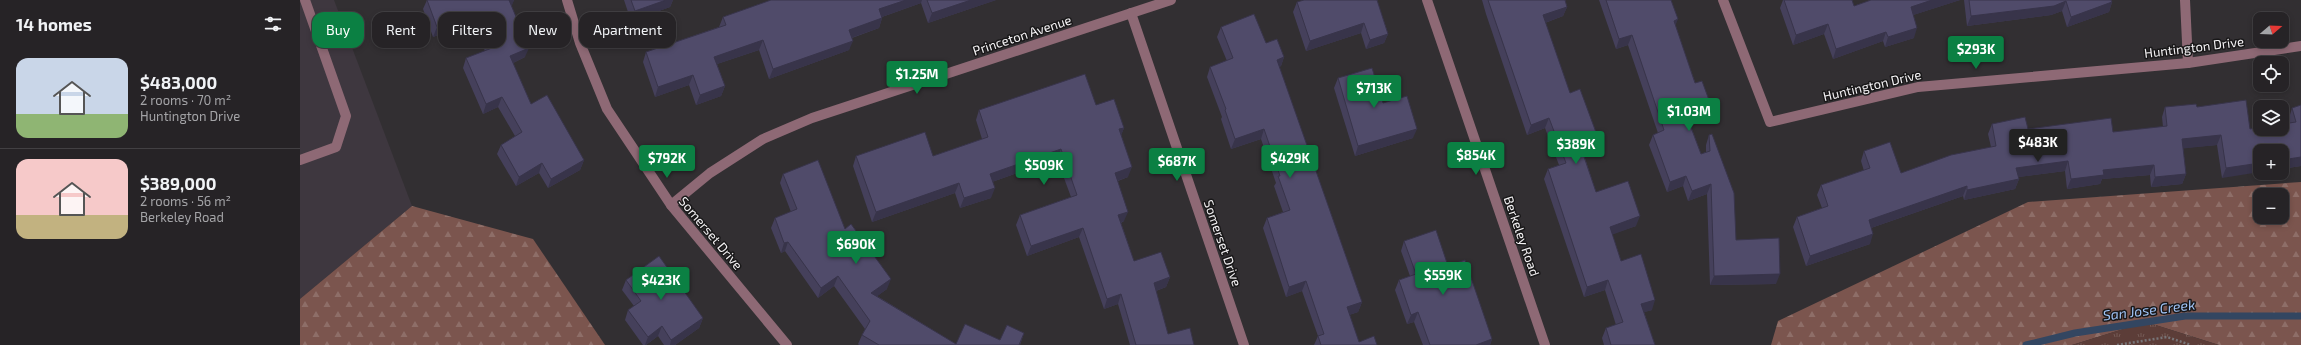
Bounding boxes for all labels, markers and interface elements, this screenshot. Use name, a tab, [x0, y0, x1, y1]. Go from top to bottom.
street label: Princeton Avenue	[971, 11, 1073, 59]
chip: Buy	[312, 12, 364, 48]
chip: Rent	[372, 12, 430, 48]
chip: Filters	[438, 12, 506, 48]
chip: New	[514, 12, 571, 48]
chip: Apartment	[579, 12, 676, 48]
north arrow	[2253, 12, 2289, 48]
map controls	[2253, 12, 2289, 224]
icon: filters	[262, 13, 284, 35]
text: 14 homes	[16, 14, 92, 34]
street label: Huntington Drive	[2143, 33, 2245, 61]
pin: $293K	[1948, 36, 2004, 70]
text: $293K	[1957, 41, 1995, 57]
button: locate	[2253, 56, 2289, 92]
pin: $1.25M	[884, 61, 950, 95]
text: $1.25M	[896, 66, 938, 82]
street label: Huntington Drive	[1821, 66, 1923, 104]
text: $483,000	[140, 72, 217, 92]
icon: home	[48, 74, 96, 122]
pin: $713K	[1346, 75, 1402, 109]
text: $713K	[1356, 80, 1392, 96]
text: 2 rooms · 70 m²	[140, 92, 231, 108]
pin: $1.03M	[1656, 98, 1722, 132]
button: layers	[2253, 100, 2289, 136]
text: $1.03M	[1667, 103, 1711, 119]
text: Huntington Drive	[140, 108, 240, 124]
pin: $483K	[2010, 129, 2066, 163]
pin: $389K	[1548, 131, 1604, 165]
text: $483K	[2018, 134, 2058, 150]
text: $389K	[1557, 136, 1595, 152]
pin: $854K	[1448, 142, 1504, 176]
button: +	[2253, 144, 2289, 180]
pin: $792K	[639, 145, 695, 179]
pin: $429K	[1262, 145, 1318, 179]
text: $854K	[1456, 147, 1496, 163]
pin: $687K	[1149, 148, 1205, 182]
text: $792K	[648, 150, 686, 166]
text: $429K	[1270, 150, 1310, 166]
pin: $509K	[1016, 152, 1072, 186]
text: $687K	[1158, 153, 1196, 169]
text: $509K	[1025, 157, 1063, 173]
text: $389,000	[140, 173, 216, 193]
icon: home	[48, 175, 96, 223]
button: −	[2253, 188, 2289, 224]
text: 2 rooms · 56 m²	[140, 193, 231, 209]
street label: Somerset Drive	[676, 193, 746, 273]
street label: Berkeley Road	[1501, 194, 1543, 278]
street label: Somerset Drive	[1201, 198, 1245, 288]
text: Berkeley Road	[140, 209, 224, 225]
pin: $690K	[828, 231, 884, 265]
text: $690K	[836, 236, 876, 252]
pin: $559K	[1415, 262, 1471, 296]
pin: $423K	[633, 267, 689, 301]
text: $559K	[1424, 267, 1462, 283]
text: $423K	[642, 272, 681, 288]
water label: San Jose Creek	[2102, 295, 2196, 324]

